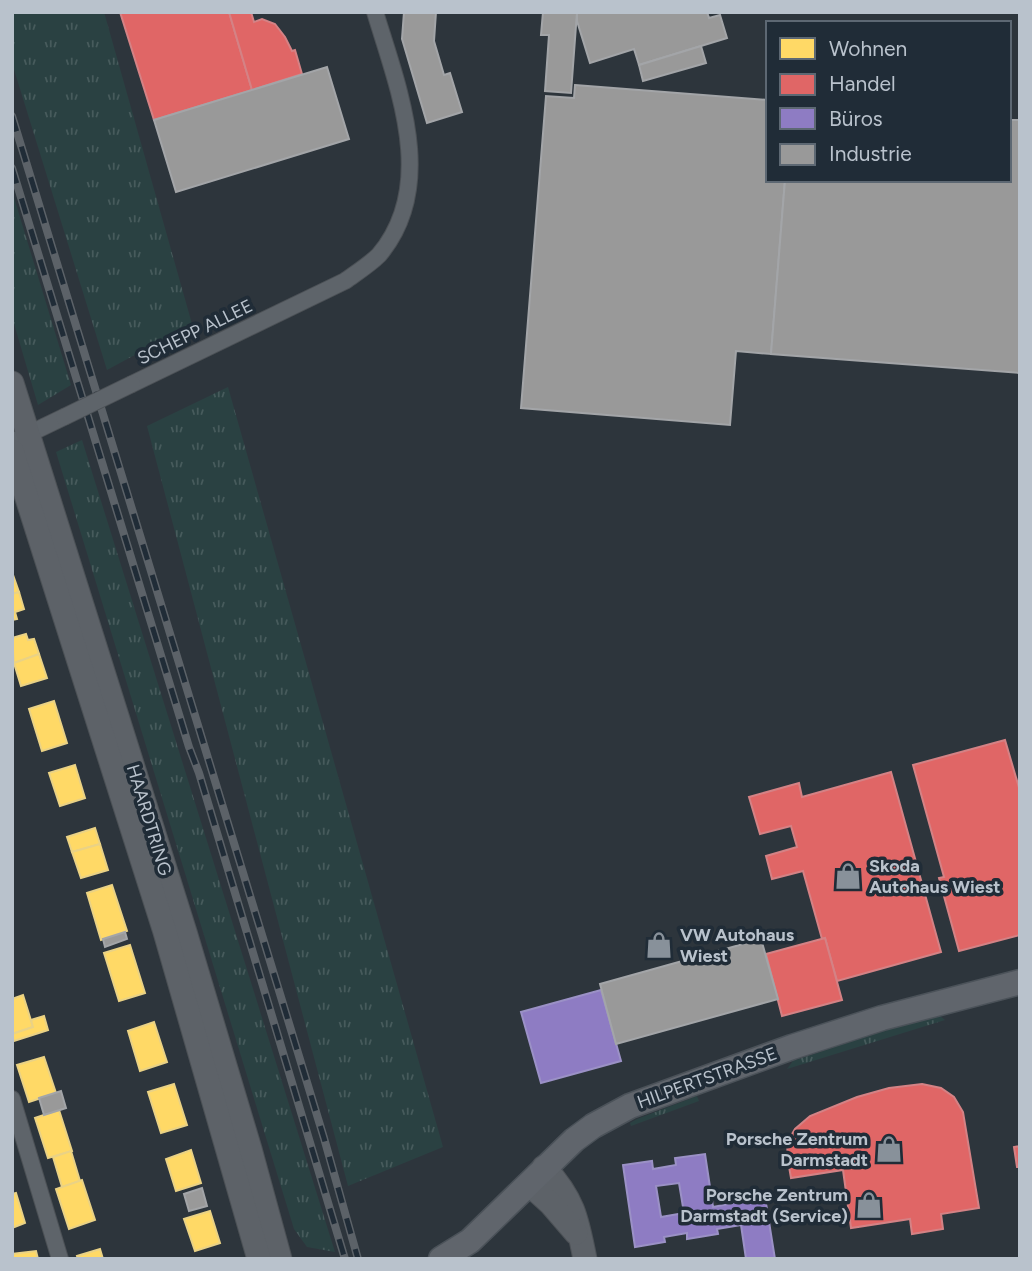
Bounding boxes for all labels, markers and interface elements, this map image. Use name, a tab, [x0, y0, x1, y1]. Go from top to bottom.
legend	[766, 21, 1011, 182]
text: Wohnen	[829, 36, 907, 61]
text: Handel	[829, 71, 896, 96]
text: Büros	[829, 106, 883, 131]
text: Industrie	[829, 141, 912, 166]
street label: SCHEPP ALLEE	[134, 295, 256, 369]
street label: HAARDTRING	[122, 762, 176, 879]
place label: Skoda Autohaus Wiest	[869, 855, 1000, 898]
shop icon: Skoda Autohaus Wiest	[833, 861, 863, 891]
place label: VW Autohaus Wiest	[680, 924, 795, 967]
shop icon: VW Autohaus Wiest	[644, 930, 674, 960]
street label: HILPERTSTRASSE	[634, 1042, 780, 1114]
place label: Porsche Zentrum Darmstadt	[726, 1128, 868, 1171]
shop icon: Porsche Zentrum Darmstadt	[874, 1134, 904, 1164]
place label: Porsche Zentrum Darmstadt (Service)	[680, 1184, 848, 1227]
shop icon: Porsche Zentrum Darmstadt (Service)	[854, 1190, 884, 1220]

